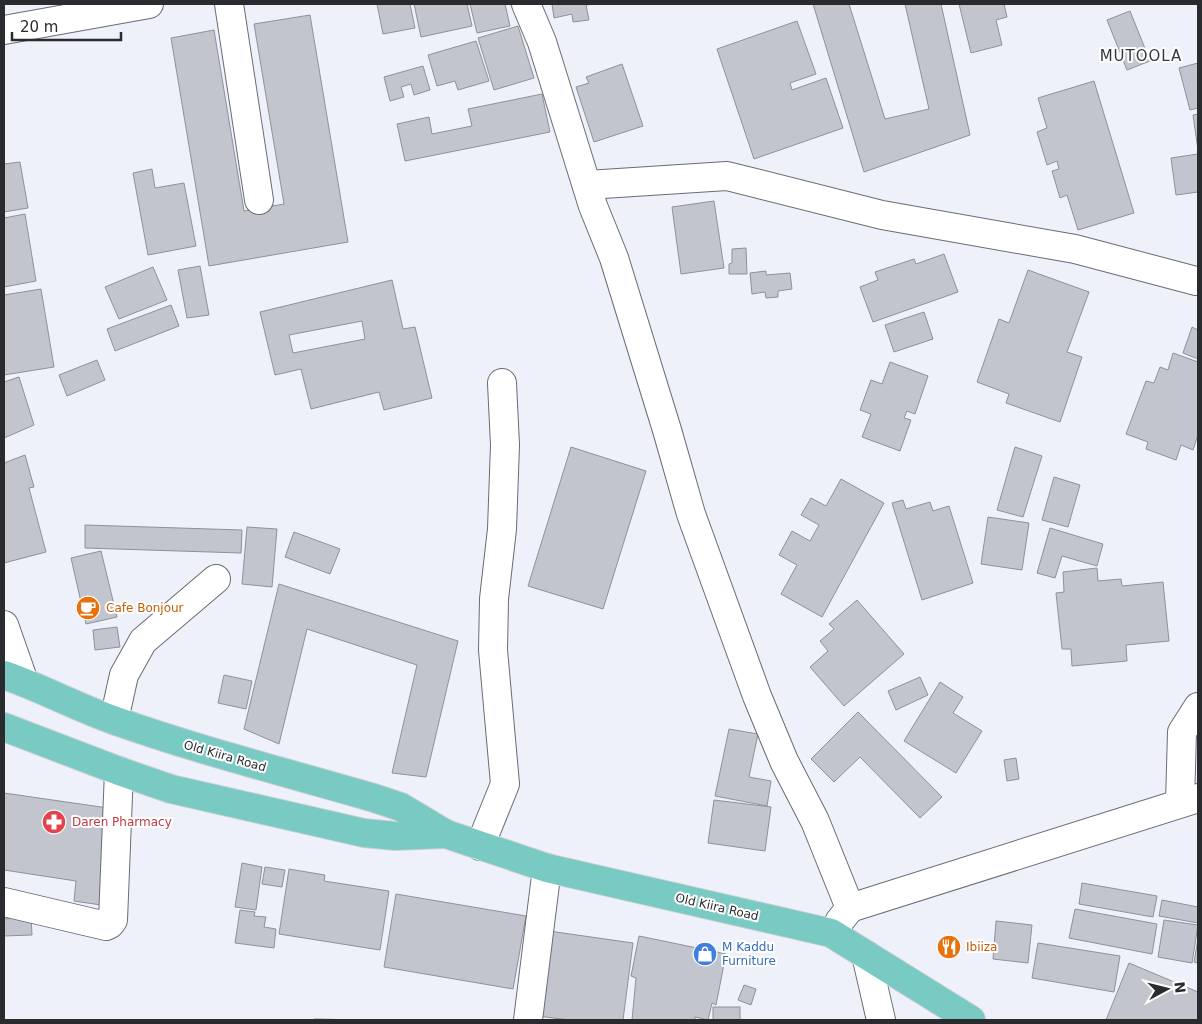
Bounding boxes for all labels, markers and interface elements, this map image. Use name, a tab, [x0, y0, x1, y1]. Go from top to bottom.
scale bar	[12, 10, 121, 42]
text: 20 m	[20, 18, 58, 36]
district label: MUTOOLA	[1100, 47, 1182, 65]
cafe icon: Cafe Bonjour	[75, 595, 101, 621]
place label: Cafe Bonjour	[106, 601, 184, 615]
street label: Old Kiira Road	[182, 738, 268, 774]
pharmacy icon: Daren Pharmacy	[41, 809, 67, 835]
place label: Daren Pharmacy	[72, 815, 172, 829]
street label: Old Kiira Road	[674, 891, 760, 923]
restaurant icon: Ibiiza	[936, 934, 962, 960]
place label: M Kaddu Furniture	[722, 940, 776, 968]
place label: Ibiiza	[966, 940, 997, 954]
shop icon: M Kaddu Furniture	[692, 941, 718, 967]
north arrow	[1142, 964, 1192, 1014]
text: N	[1171, 981, 1189, 994]

